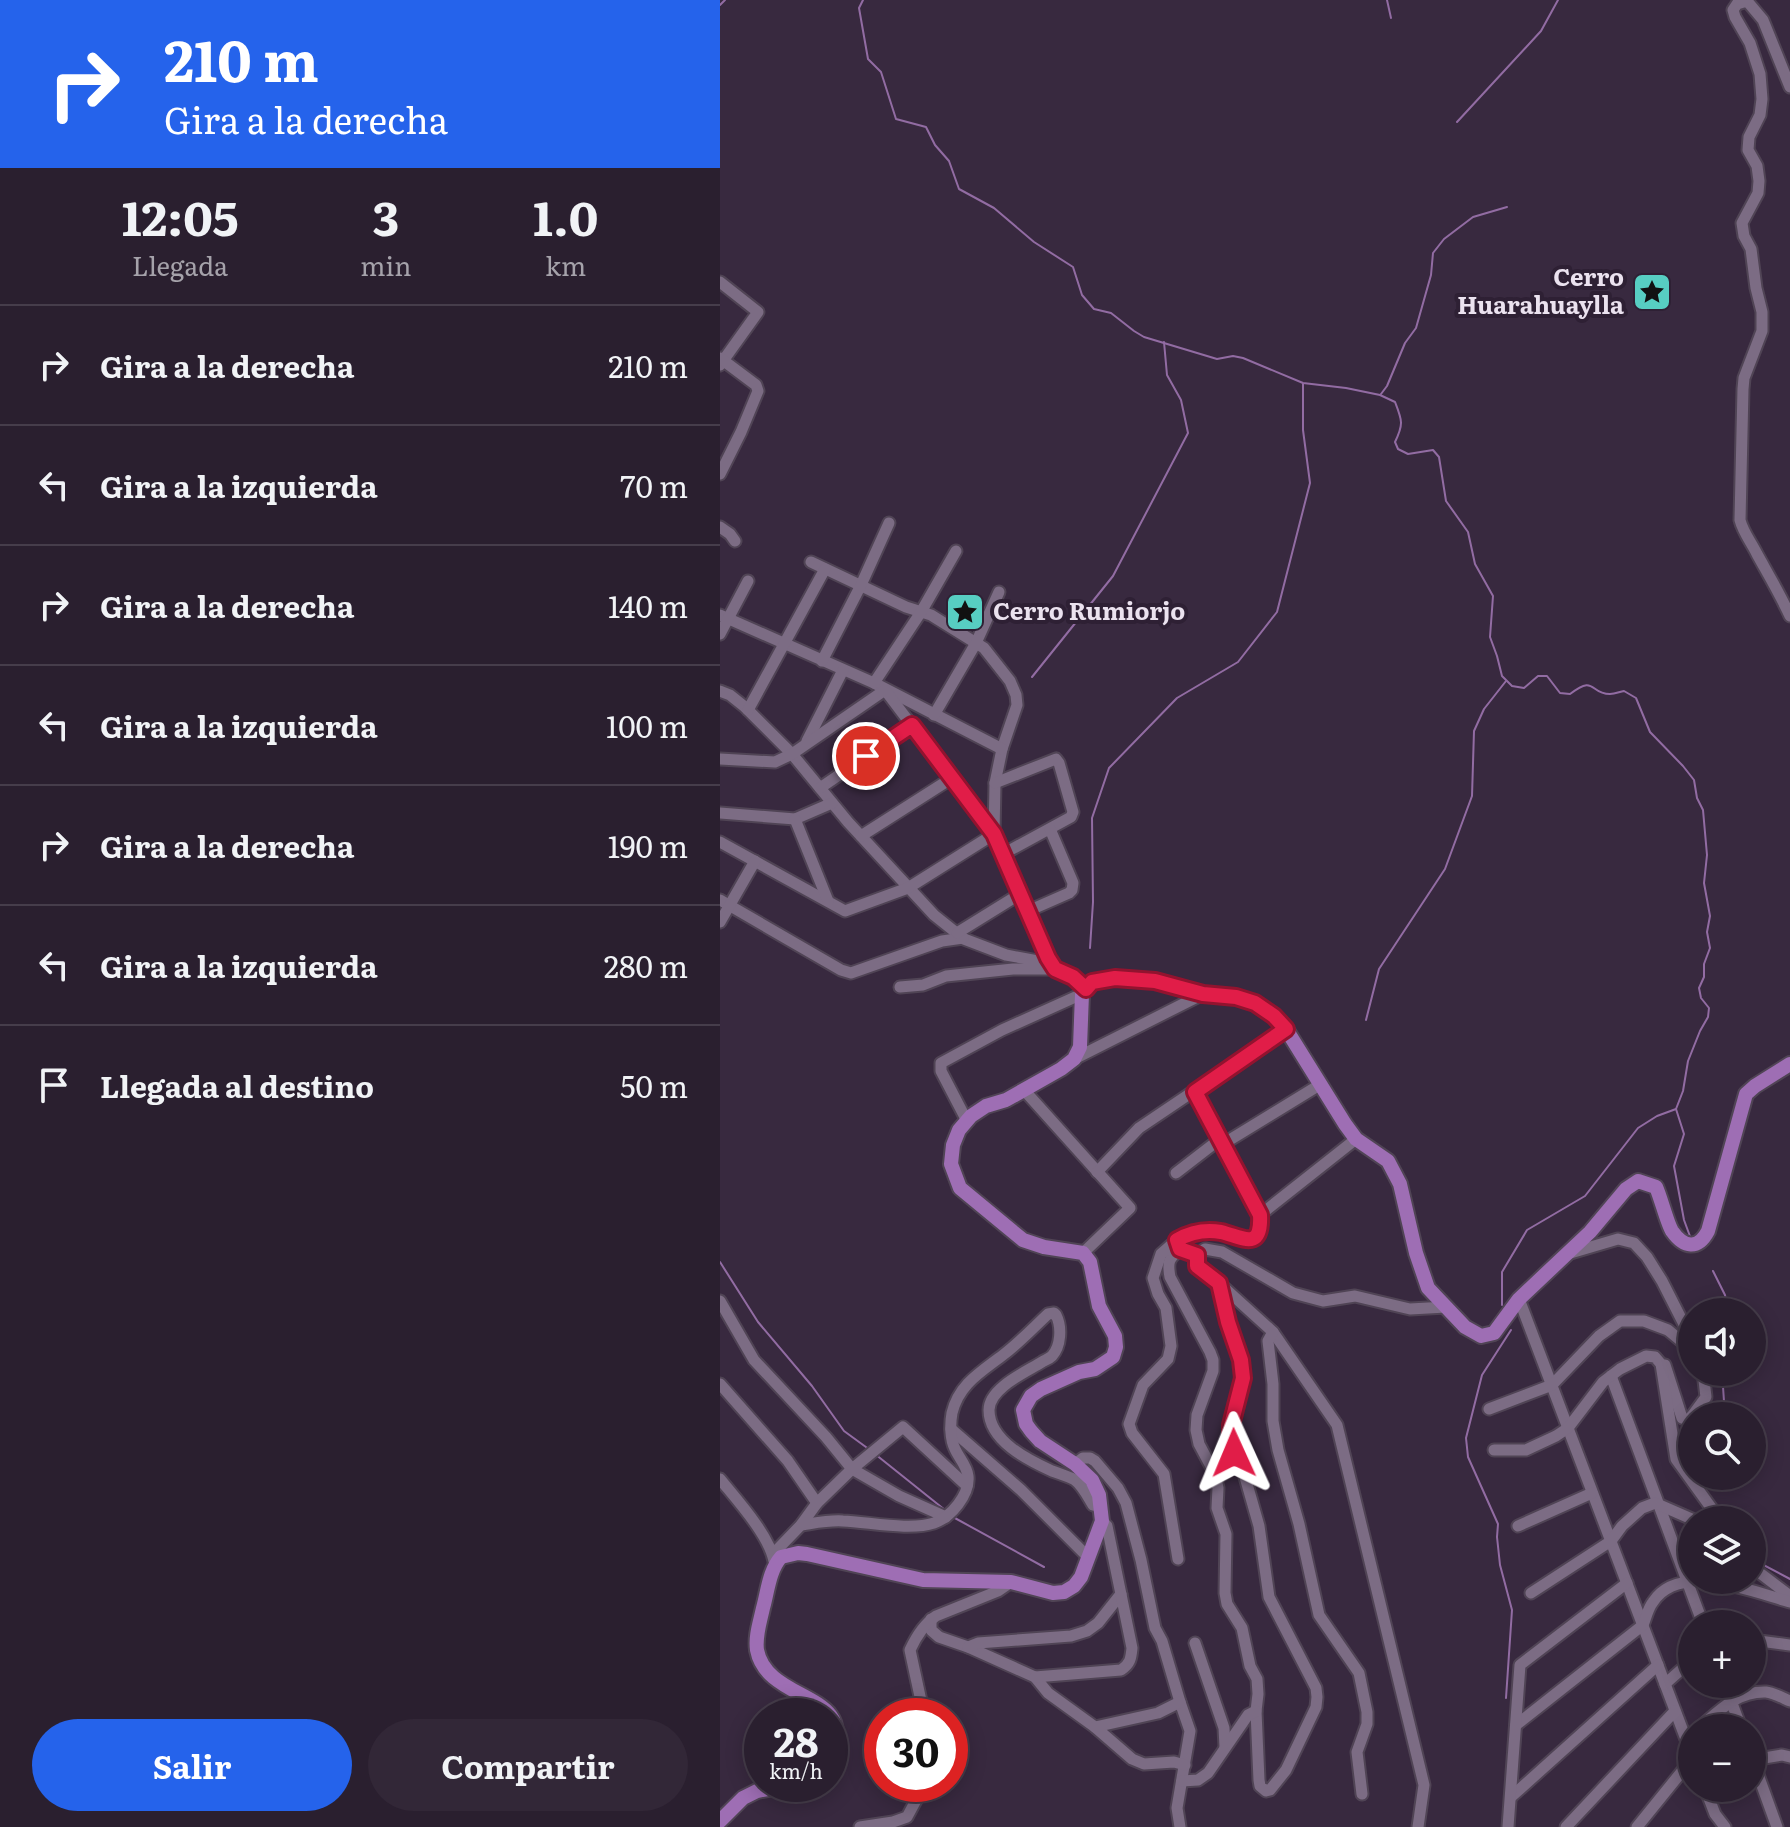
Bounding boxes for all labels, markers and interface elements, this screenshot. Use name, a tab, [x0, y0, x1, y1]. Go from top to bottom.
text: 210 m	[164, 16, 319, 99]
icon: right	[32, 32, 136, 136]
text: Gira a la derecha	[164, 92, 448, 145]
text: 12:05	[122, 180, 239, 251]
text: 3	[372, 180, 399, 251]
text: 1.0	[533, 180, 598, 251]
text: Llegada	[132, 245, 228, 284]
text: min	[360, 245, 411, 284]
text: km	[545, 245, 586, 284]
place label: Cerro Huarahuaylla	[1457, 258, 1624, 321]
place icon: Cerro Huarahuaylla	[1631, 271, 1673, 313]
icon: right	[32, 343, 76, 387]
text: Gira a la derecha	[100, 343, 354, 387]
text: 210 m	[608, 343, 688, 387]
icon: left	[32, 463, 76, 507]
text: Gira a la izquierda	[100, 463, 378, 507]
text: 70 m	[620, 463, 688, 507]
icon: right	[32, 583, 76, 627]
text: Gira a la derecha	[100, 583, 354, 627]
text: 140 m	[608, 583, 688, 627]
place icon: Cerro Rumiorjo	[944, 591, 986, 633]
place label: Cerro Rumiorjo	[993, 592, 1185, 627]
icon: left	[32, 703, 76, 747]
text: Gira a la izquierda	[100, 703, 378, 747]
text: 100 m	[606, 703, 688, 747]
pin	[832, 722, 900, 790]
icon: arrive	[844, 734, 888, 778]
icon: right	[32, 823, 76, 867]
text: Gira a la derecha	[100, 823, 354, 867]
text: 190 m	[608, 823, 688, 867]
icon: left	[32, 943, 76, 987]
text: Gira a la izquierda	[100, 943, 378, 987]
text: 280 m	[604, 943, 688, 987]
icon: arrive	[32, 1063, 76, 1107]
text: Llegada al destino	[100, 1063, 374, 1107]
text: 50 m	[620, 1063, 688, 1107]
map controls	[1678, 1298, 1766, 1802]
button: sound	[1678, 1298, 1766, 1386]
button: search	[1678, 1402, 1766, 1490]
position arrow	[1192, 1411, 1276, 1495]
button: layers	[1678, 1506, 1766, 1594]
button: +	[1678, 1610, 1766, 1698]
speed limit sign: 30	[864, 1698, 968, 1802]
text: 28	[773, 1710, 819, 1769]
button: −	[1678, 1714, 1766, 1802]
button: Salir	[32, 1719, 352, 1811]
button: Compartir	[368, 1719, 688, 1811]
text: km/h	[769, 1755, 823, 1785]

